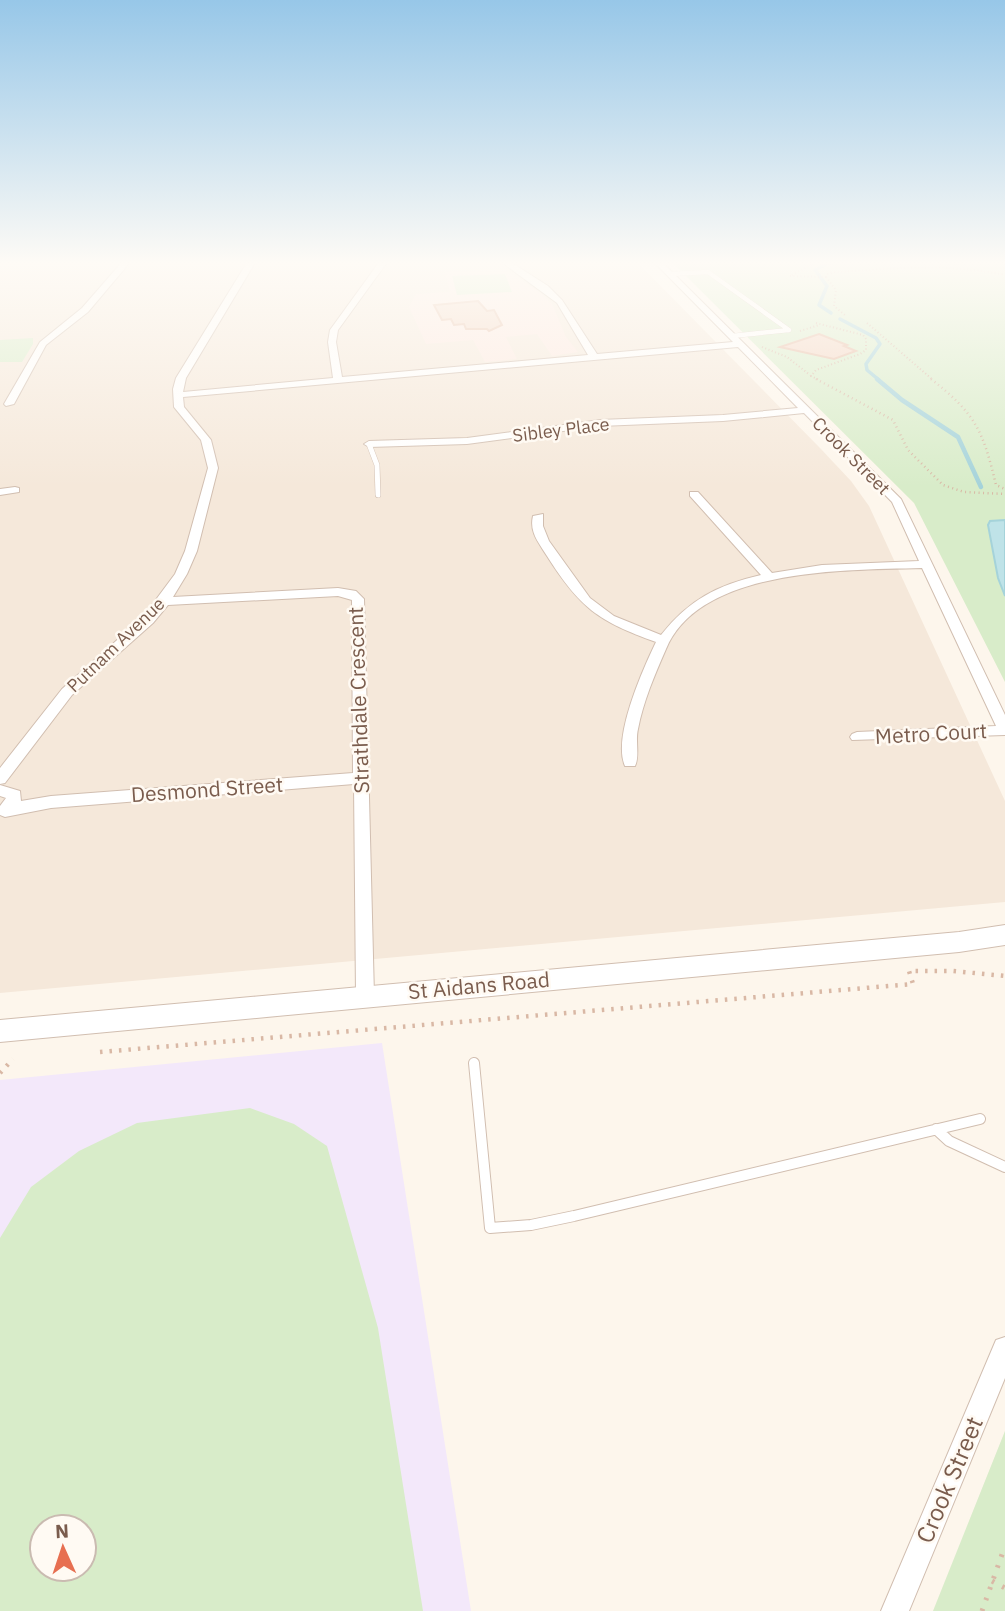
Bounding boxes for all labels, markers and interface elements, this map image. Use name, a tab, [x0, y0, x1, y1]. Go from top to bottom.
street label: Sibley Place	[511, 412, 611, 447]
street label: Crook Street	[808, 412, 895, 499]
street label: Putnam Avenue	[62, 592, 170, 697]
street label: Strathdale Crescent	[341, 606, 375, 794]
street label: Metro Court	[874, 716, 988, 750]
street label: Desmond Street	[130, 770, 284, 808]
street label: St Aidans Road	[407, 965, 551, 1005]
street label: Crook Street	[908, 1411, 990, 1548]
north arrow	[28, 1513, 98, 1583]
text: N	[55, 1519, 70, 1543]

